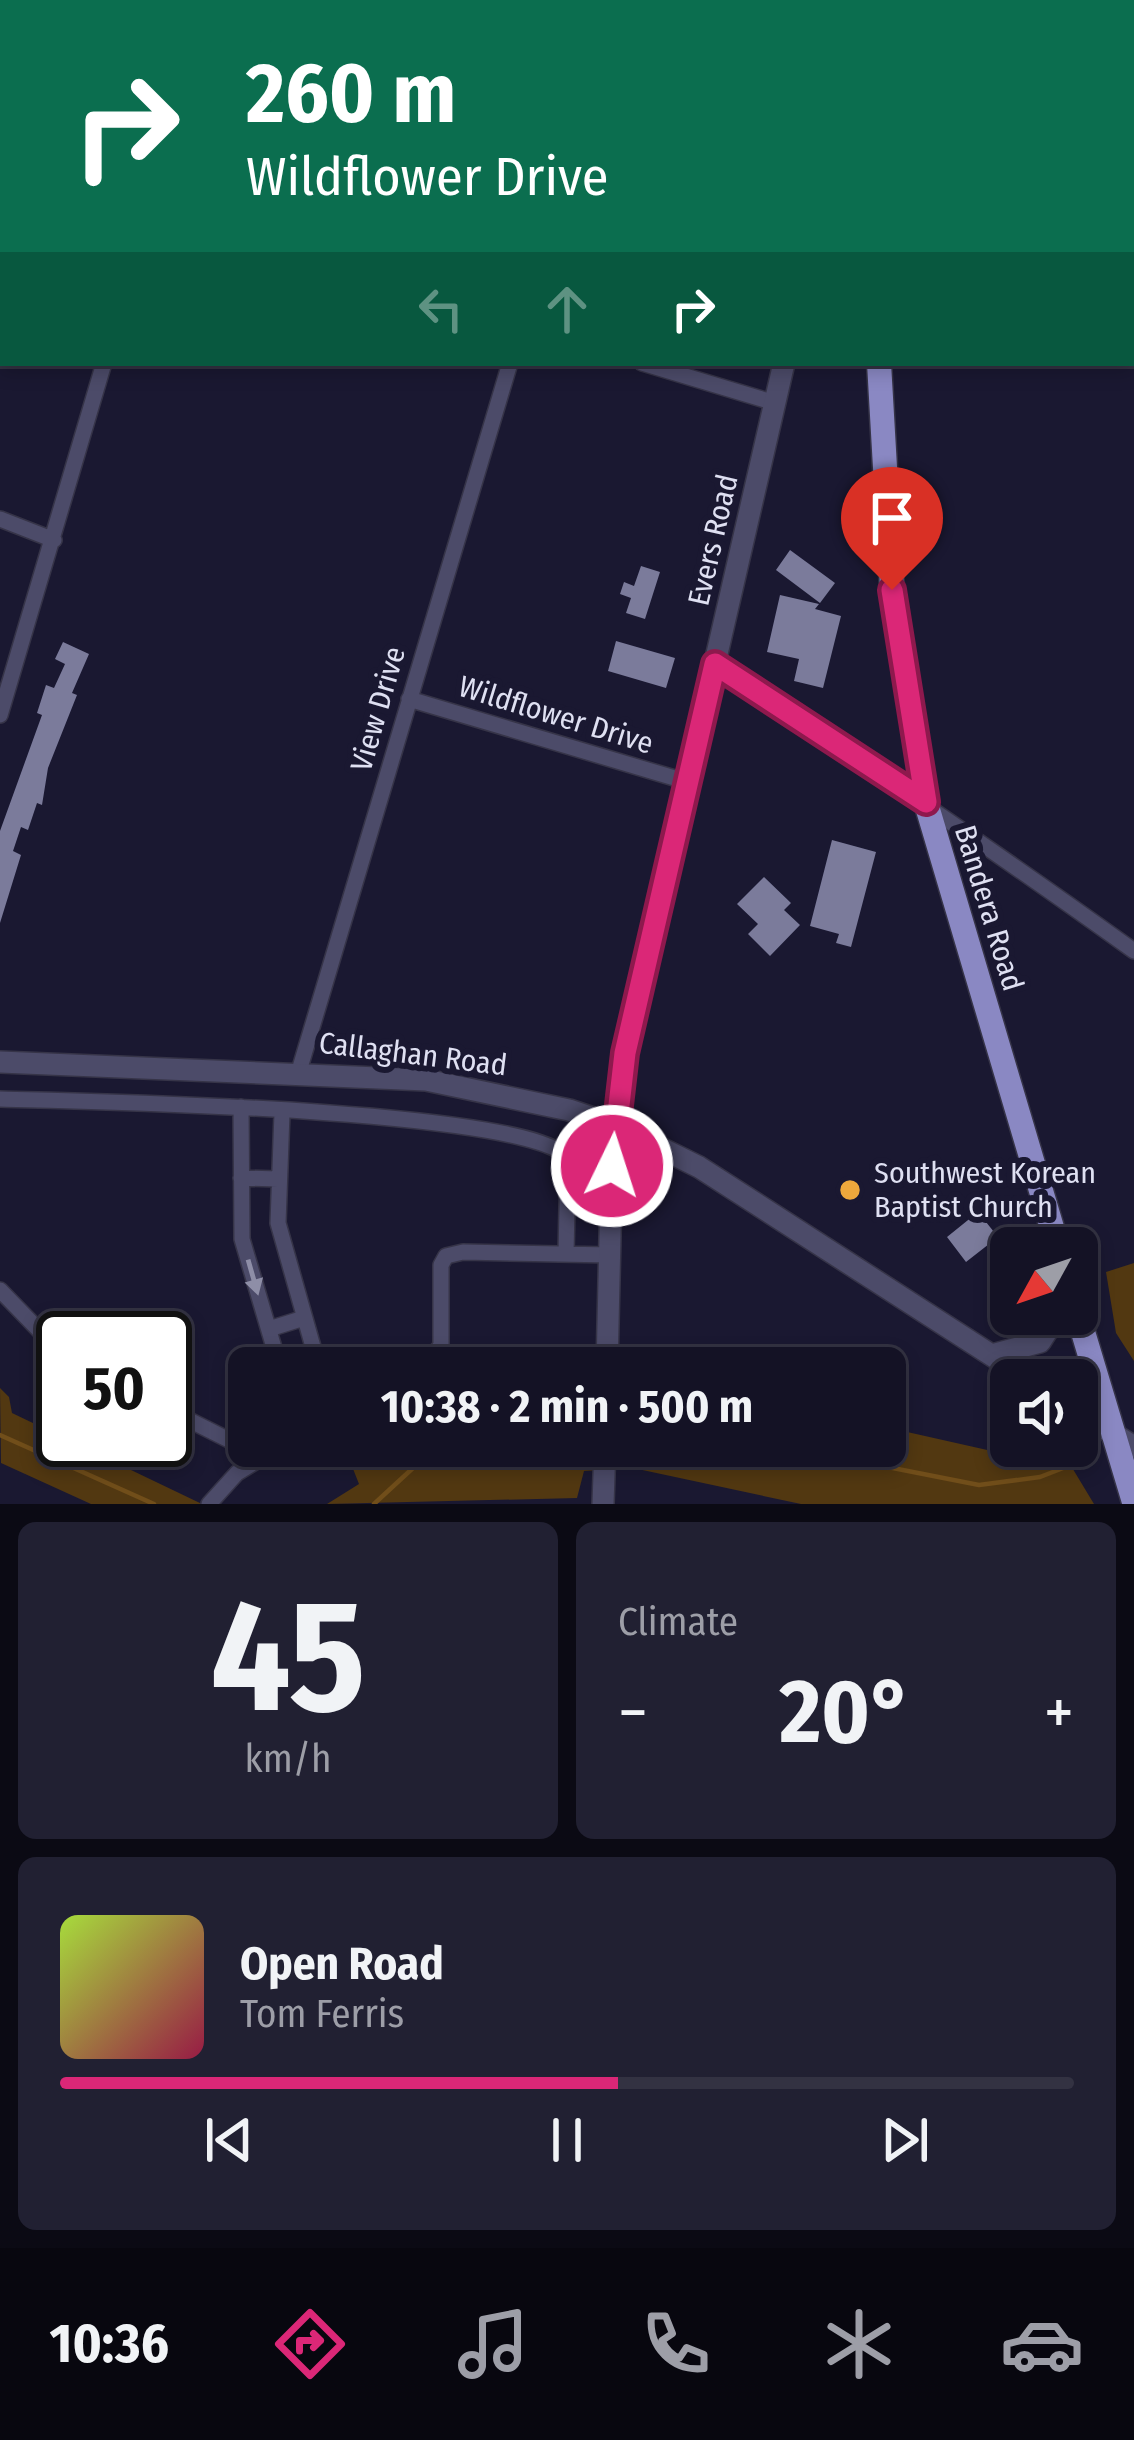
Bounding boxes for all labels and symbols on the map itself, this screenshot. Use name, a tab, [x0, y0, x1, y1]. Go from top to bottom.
pin	[841, 467, 943, 590]
street label: Evers Road	[680, 471, 746, 609]
street label: View Drive	[343, 643, 413, 775]
street label: Wildflower Drive	[454, 668, 658, 762]
street label: Bandera Road	[947, 821, 1031, 995]
street label: Callaghan Road	[317, 1025, 509, 1083]
position arrow	[549, 1103, 675, 1229]
place label: Southwest Korean Baptist Church	[874, 1155, 1096, 1225]
marker: Southwest Korean Baptist Church	[837, 1177, 863, 1203]
north arrow	[990, 1227, 1098, 1335]
one-way arrow	[245, 1259, 263, 1296]
speed limit sign: 50	[36, 1311, 192, 1467]

